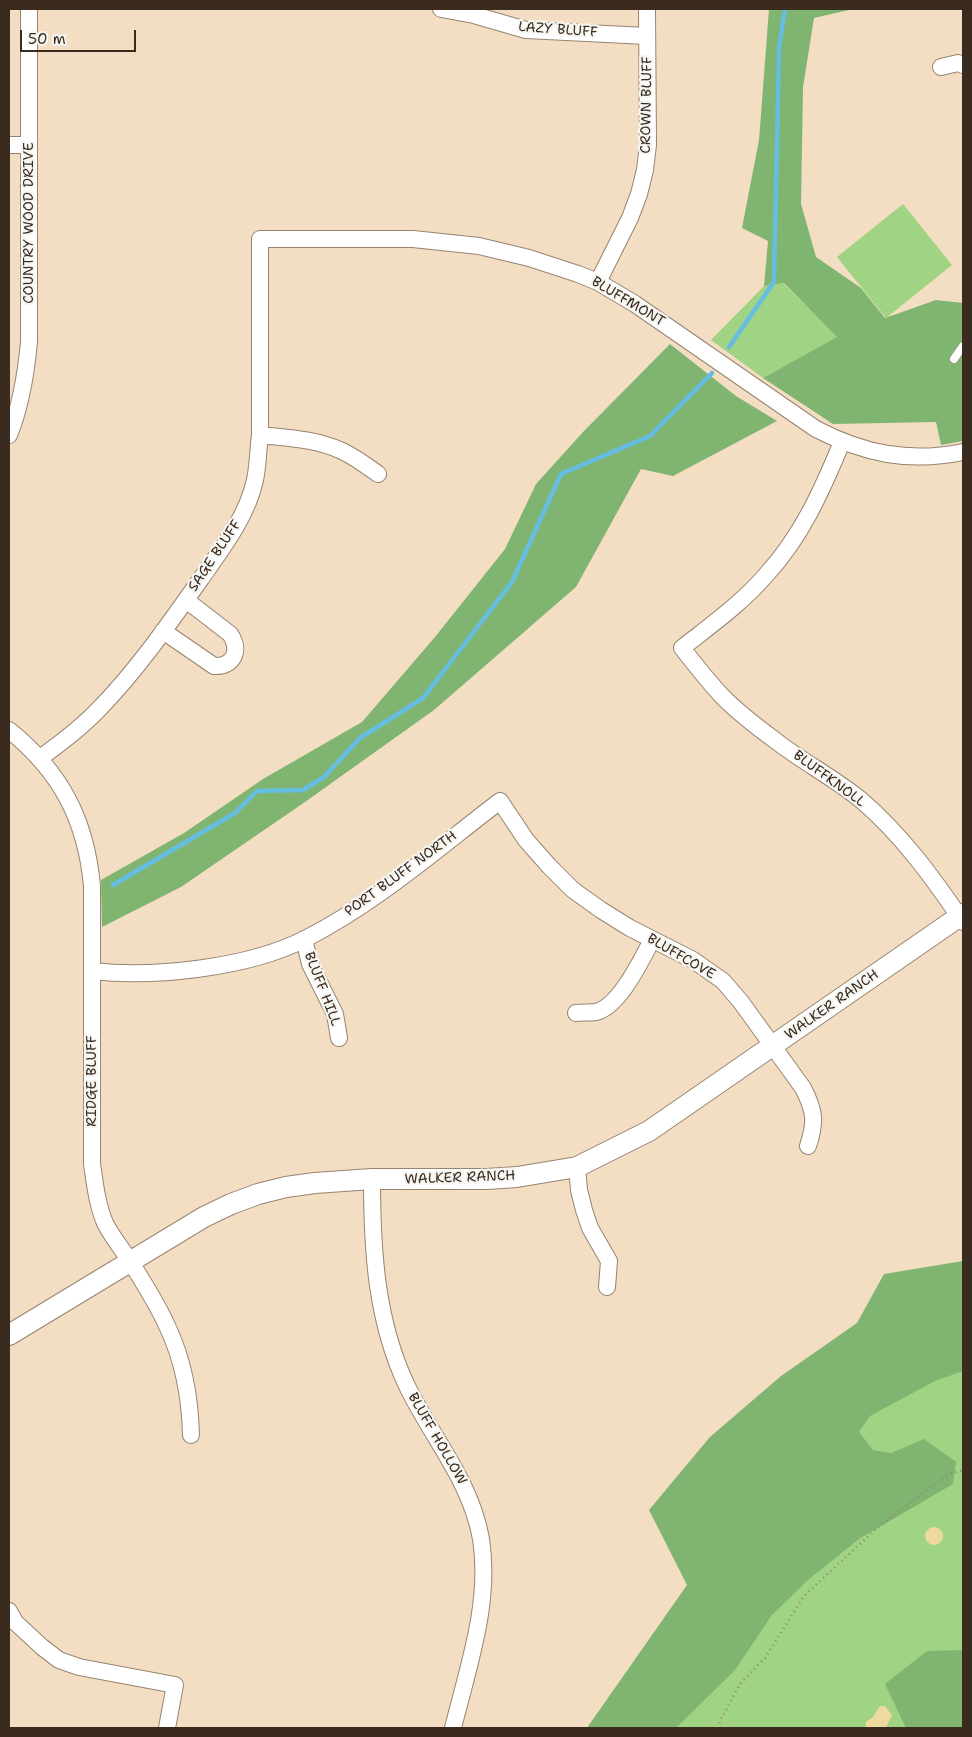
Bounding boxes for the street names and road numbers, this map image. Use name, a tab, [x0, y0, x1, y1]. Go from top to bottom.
street label: LAZY BLUFF	[518, 19, 598, 41]
street label: CROWN BLUFF	[638, 56, 656, 154]
street label: COUNTRY WOOD DRIVE	[21, 142, 37, 304]
street label: BLUFFMONT	[588, 273, 668, 331]
street label: SAGE BLUFF	[185, 517, 245, 595]
street label: BLUFFKNOLL	[790, 747, 868, 811]
street label: PORT BLUFF NORTH	[342, 828, 460, 920]
street label: BLUFFCOVE	[644, 931, 718, 983]
street label: BLUFF HILL	[300, 950, 344, 1028]
street label: WALKER RANCH	[782, 966, 882, 1044]
street label: RIDGE BLUFF	[84, 1035, 100, 1127]
street label: WALKER RANCH	[404, 1168, 516, 1188]
street label: BLUFF HOLLOW	[404, 1390, 470, 1488]

